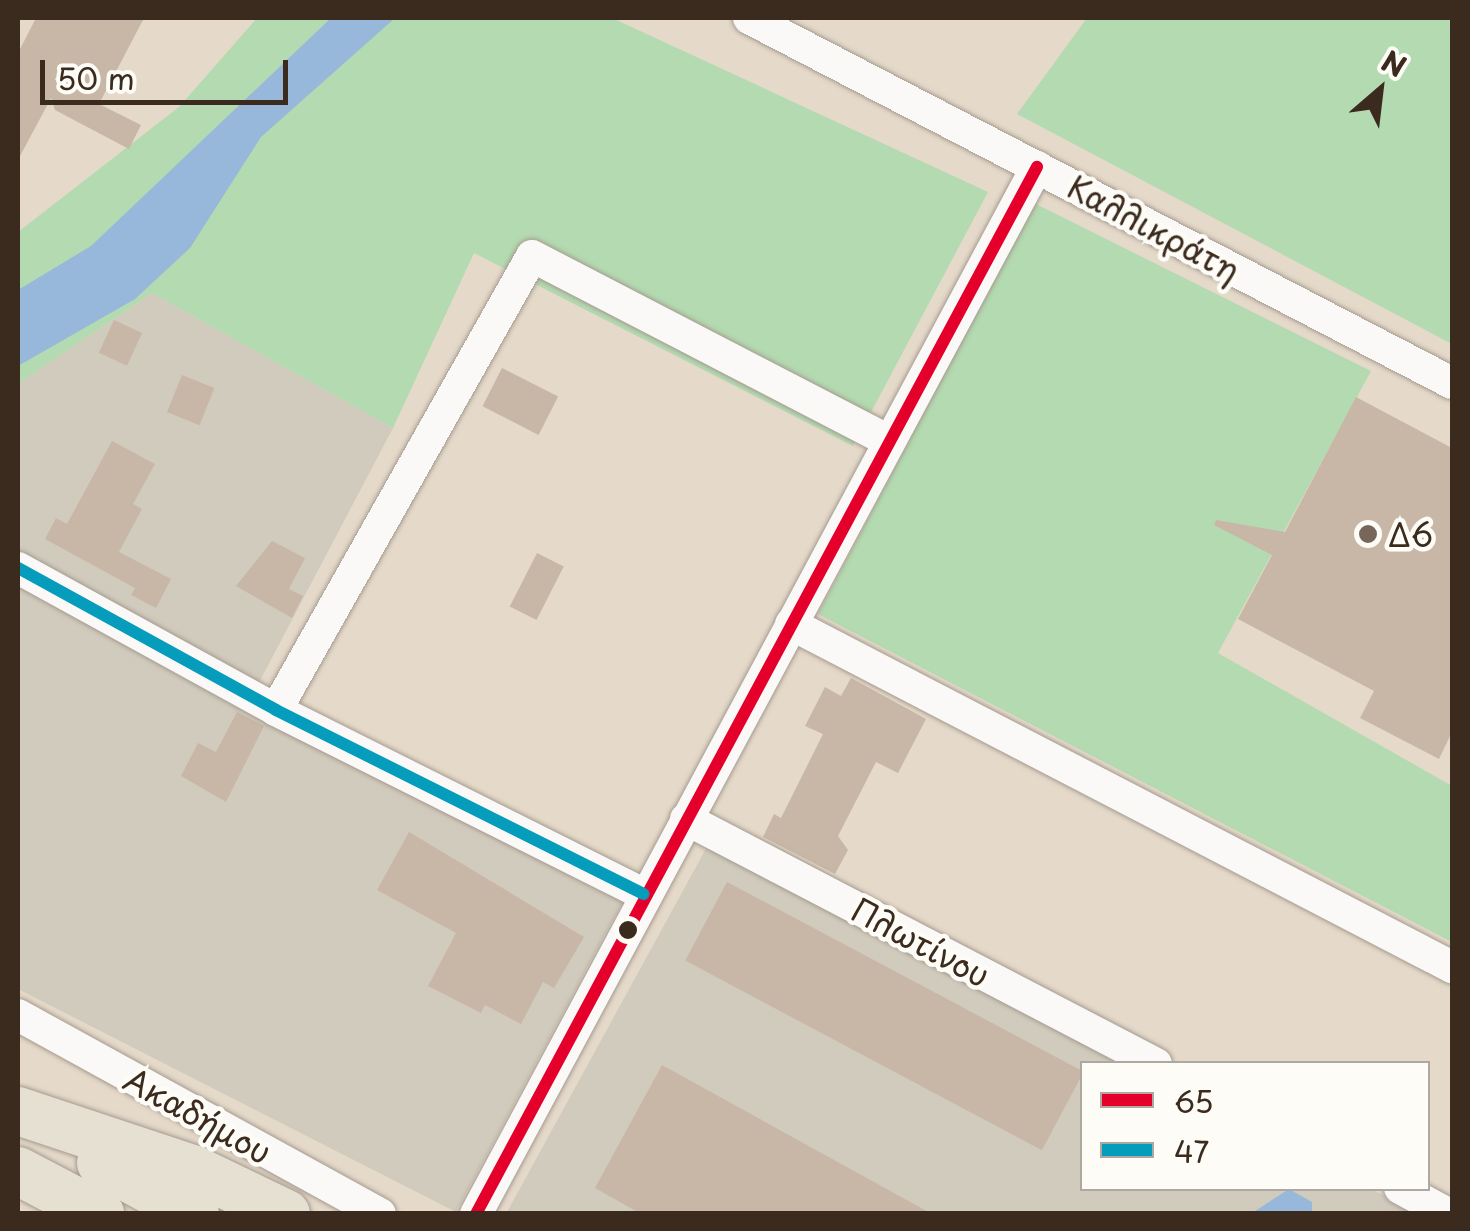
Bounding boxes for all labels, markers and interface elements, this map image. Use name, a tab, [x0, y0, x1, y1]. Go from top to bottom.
text: N	[1374, 39, 1414, 87]
scale bar	[45, 40, 292, 102]
north arrow	[1330, 40, 1430, 140]
text: 50 m	[57, 55, 135, 100]
street label: Καλλικράτη	[1062, 167, 1246, 289]
place label: Δ6	[1388, 515, 1433, 553]
marker: Δ6	[1357, 523, 1379, 545]
street label: Πλωτίνου	[846, 890, 996, 994]
unlabelled marker	[618, 920, 638, 940]
street label: Ακαδήμου	[118, 1059, 278, 1171]
legend	[1080, 1061, 1430, 1191]
text: 65	[1174, 1078, 1214, 1123]
text: 47	[1174, 1128, 1209, 1173]

